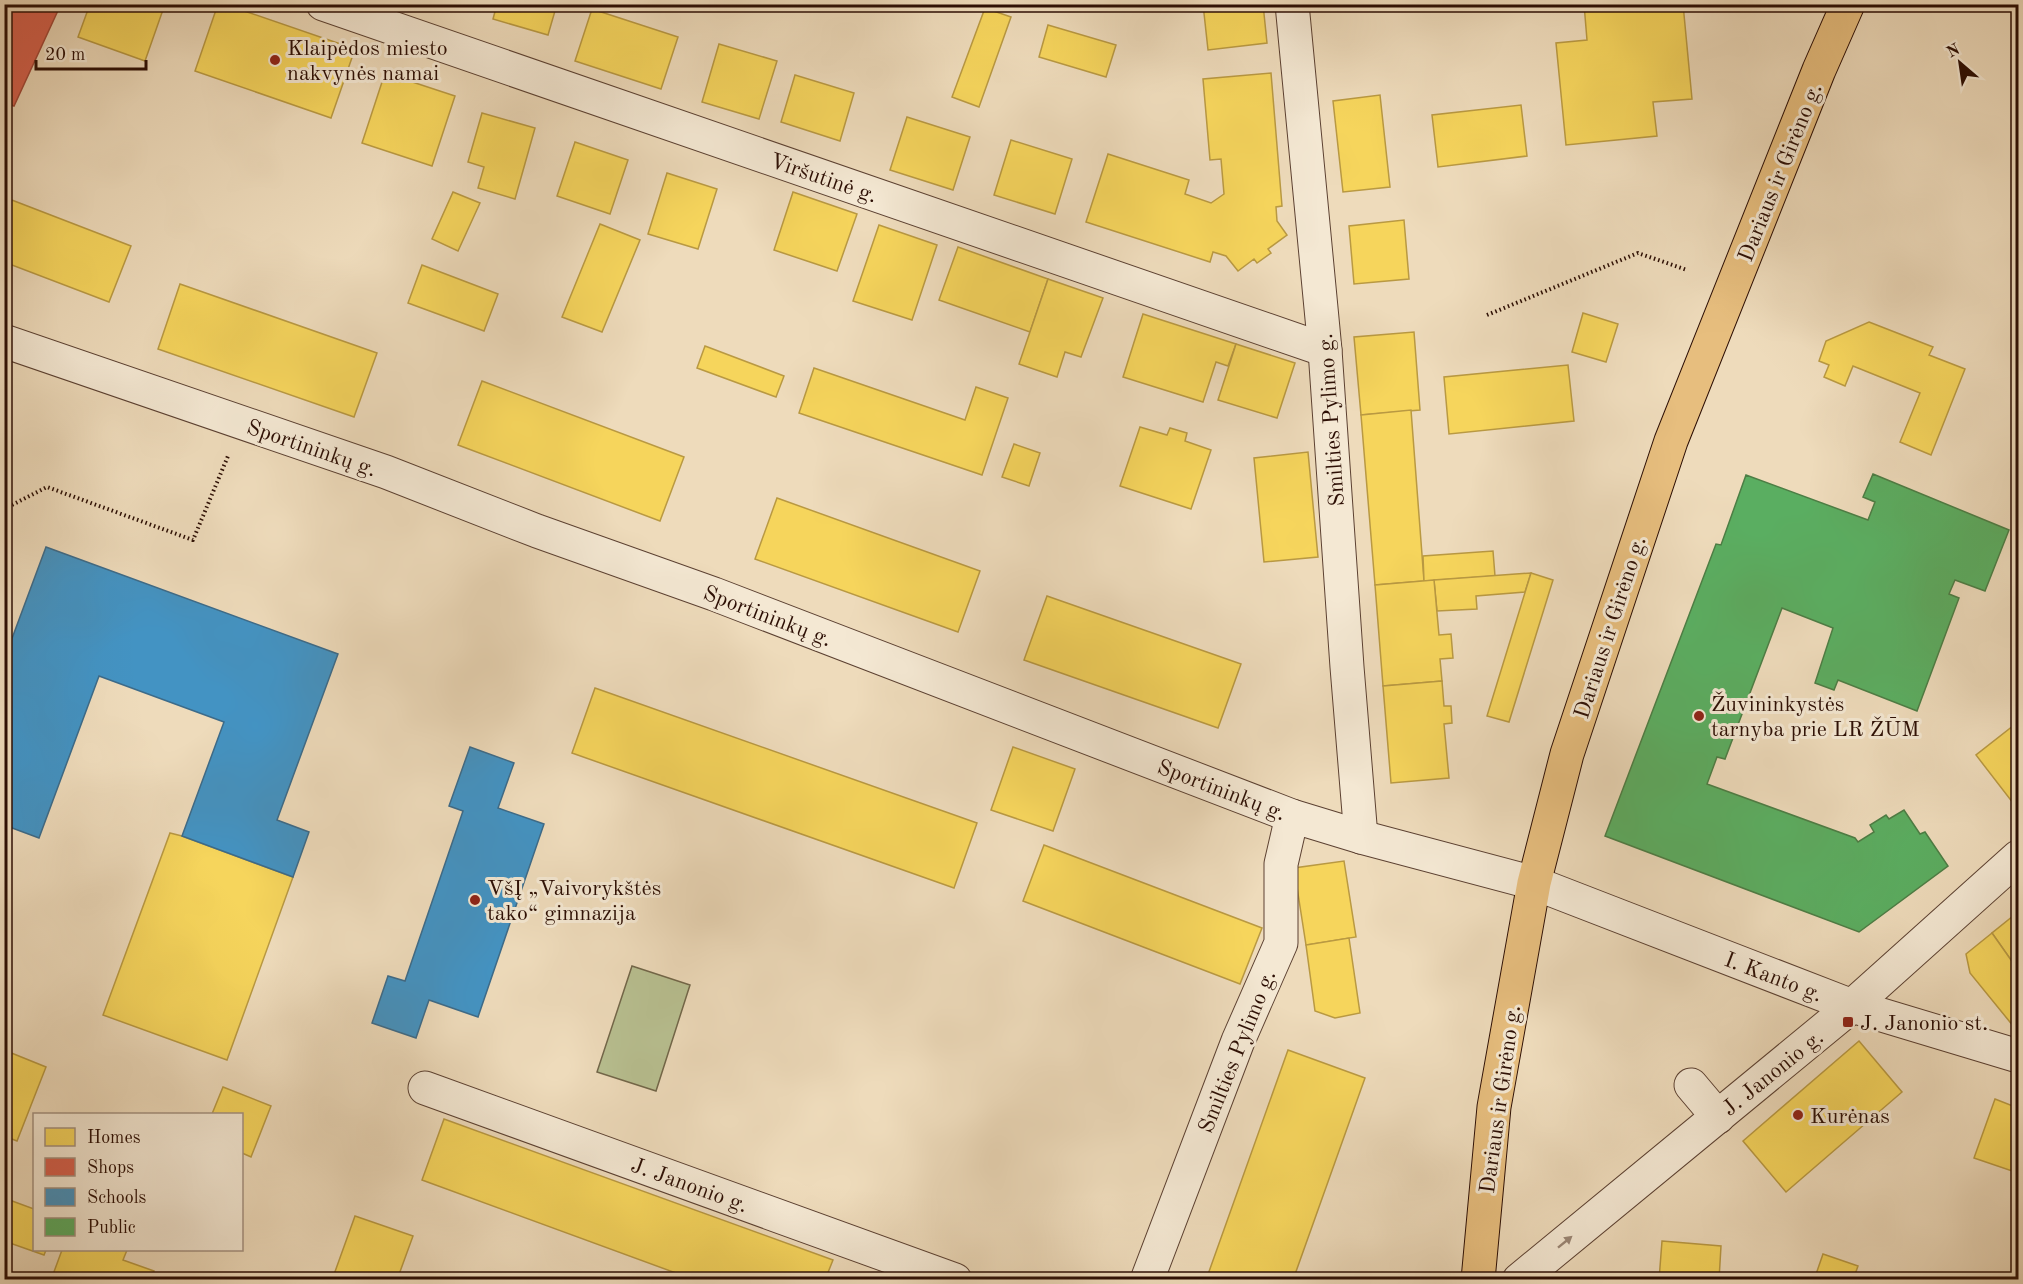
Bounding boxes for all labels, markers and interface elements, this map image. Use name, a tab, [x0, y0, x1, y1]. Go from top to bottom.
scale bar	[36, 33, 146, 71]
north arrow	[1930, 33, 1990, 93]
place label: Klaipėdos miesto nakvynės namai	[287, 38, 448, 85]
text: N	[1944, 41, 1964, 62]
text: 20 m	[45, 46, 85, 64]
marker: Klaipėdos miesto nakvynės namai	[268, 53, 282, 67]
street label: Dariaus ir Girėno g.	[1735, 80, 1827, 265]
street label: Viršutinė g.	[767, 150, 880, 208]
street label: Smilties Pylimo g.	[1315, 333, 1349, 507]
street label: Sportininkų g.	[244, 416, 379, 481]
street label: Dariaus ir Girėno g.	[1571, 534, 1651, 722]
street label: Sportininkų g.	[700, 582, 835, 651]
place label: Žuvininkystės tarnyba prie LR ŽŪM	[1711, 691, 1920, 741]
marker: Žuvininkystės tarnyba prie LR ŽŪM	[1692, 709, 1706, 723]
street label: Sportininkų g.	[1154, 756, 1289, 825]
place label: VšĮ „Vaivorykštės tako“ gimnazija	[487, 878, 661, 925]
marker: VšĮ „Vaivorykštės tako“ gimnazija	[468, 893, 482, 907]
street label: I. Kanto g.	[1721, 949, 1825, 1007]
street label: Smilties Pylimo g.	[1195, 967, 1281, 1136]
street label: Dariaus ir Girėno g.	[1477, 1003, 1525, 1195]
place label: J. Janonio st.	[1860, 1013, 1988, 1035]
marker: J. Janonio st.	[1841, 1015, 1855, 1029]
street label: J. Janonio g.	[1719, 1026, 1828, 1121]
place label: Kurėnas	[1810, 1106, 1890, 1128]
marker: Kurėnas	[1791, 1108, 1805, 1122]
legend	[33, 1113, 243, 1251]
text: Homes	[87, 1129, 141, 1147]
street label: J. Janonio g.	[628, 1155, 751, 1217]
text: Shops	[87, 1159, 134, 1177]
text: Schools	[87, 1189, 147, 1207]
text: Public	[87, 1219, 136, 1237]
one-way arrow	[1557, 1237, 1572, 1249]

